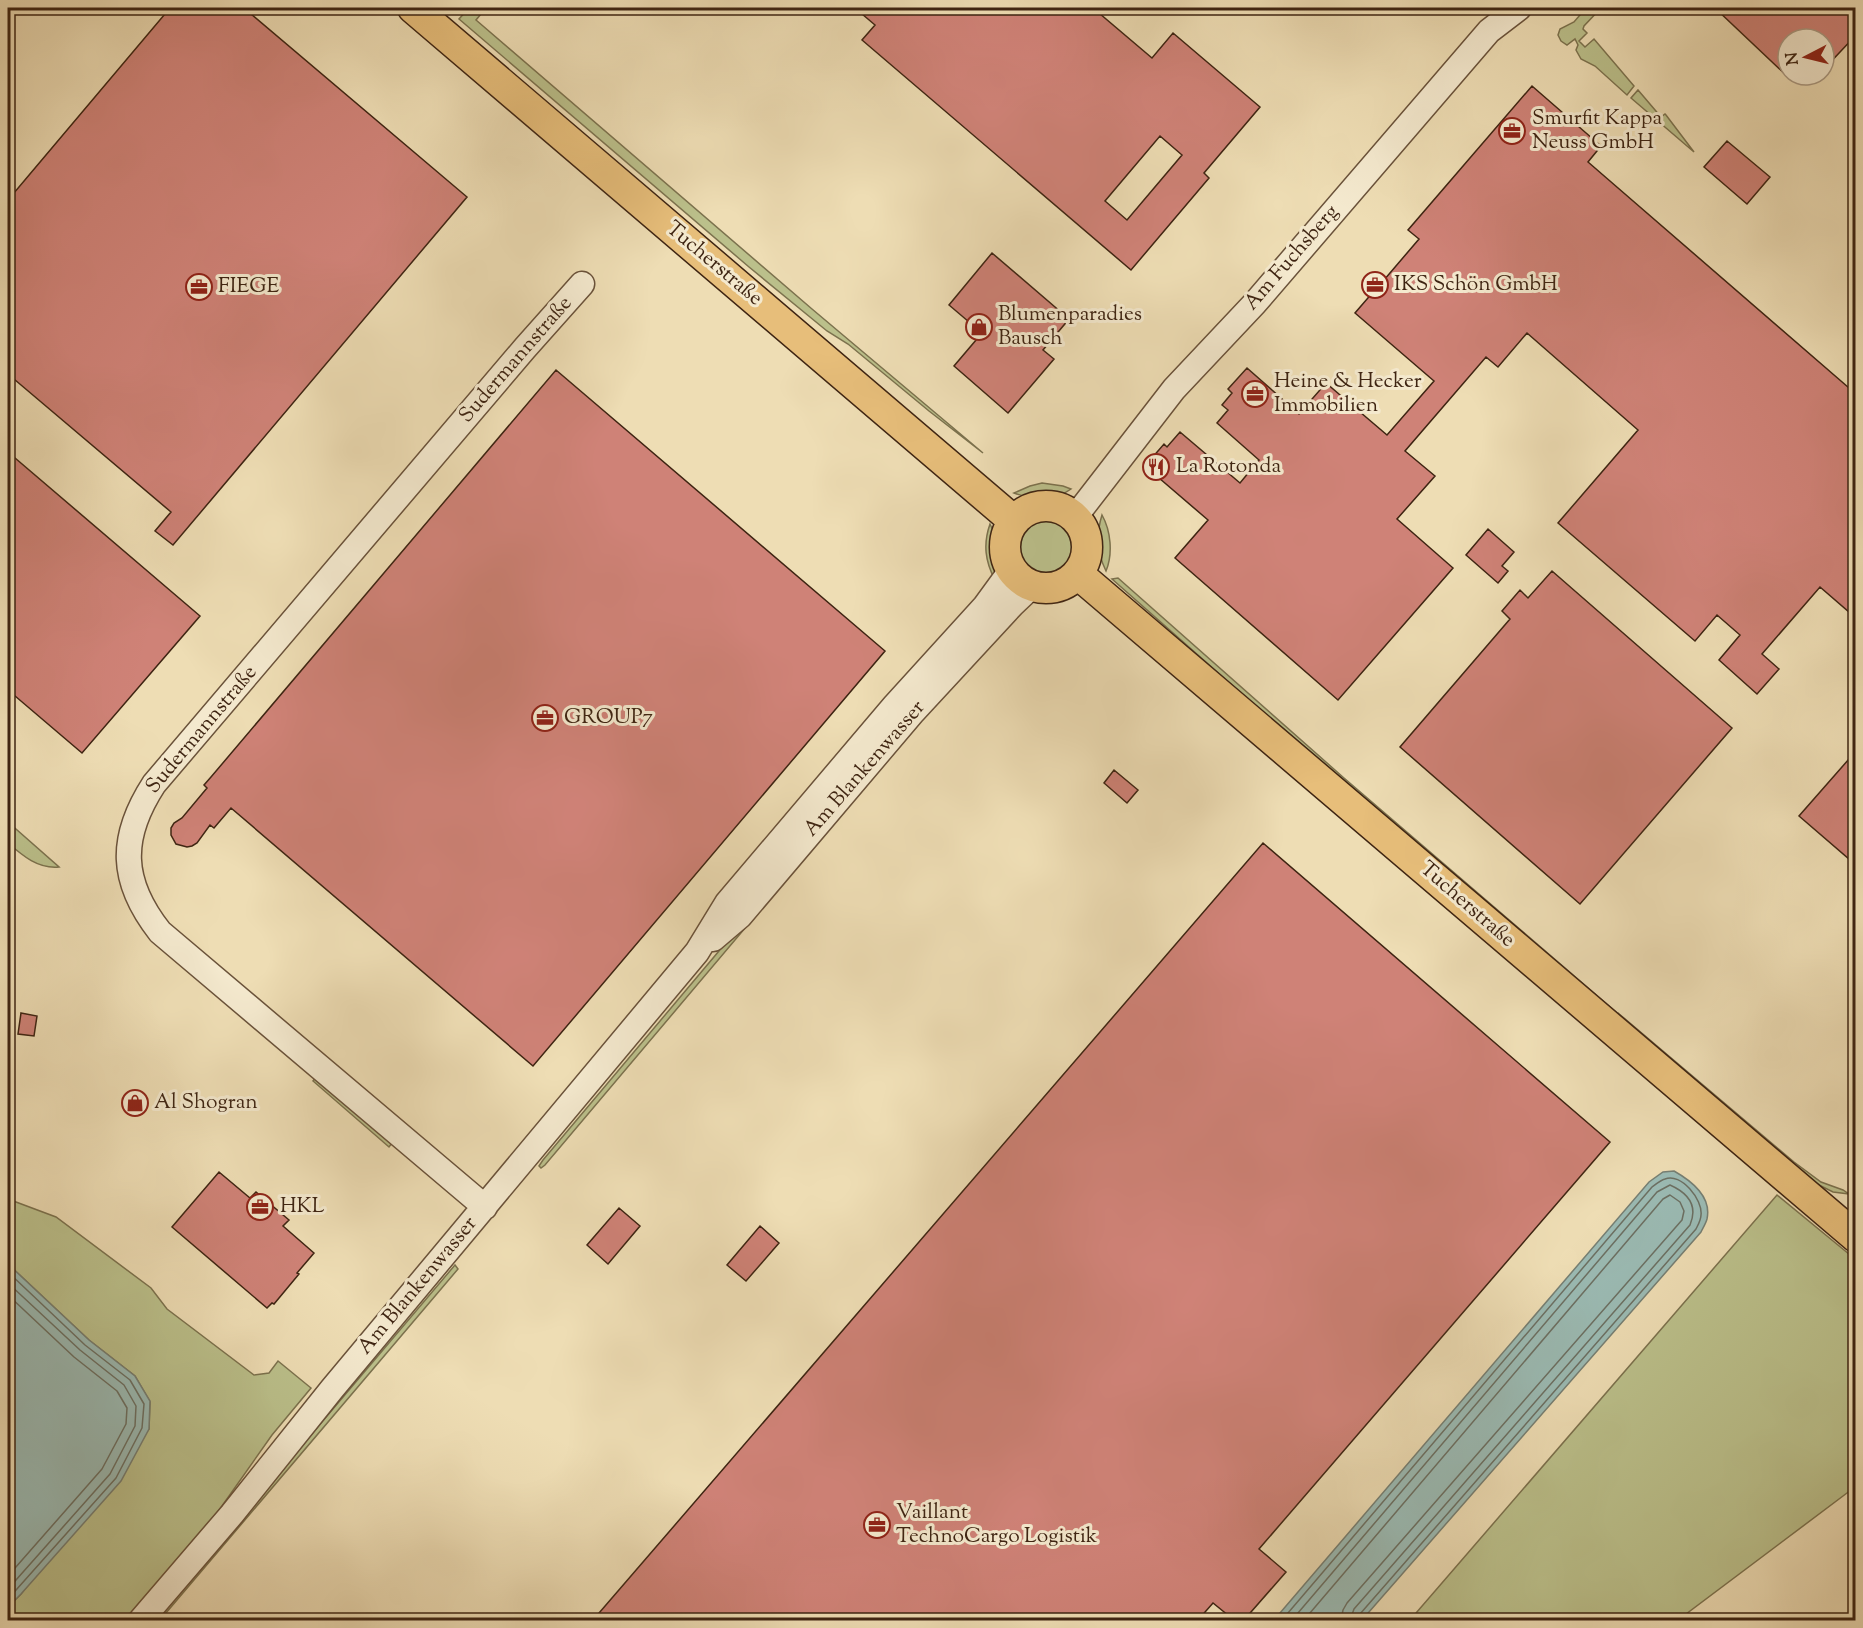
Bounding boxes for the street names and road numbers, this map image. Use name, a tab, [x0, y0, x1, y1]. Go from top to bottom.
street label: Am Fuchsberg	[1238, 199, 1346, 317]
street label: Tucherstraße	[659, 215, 769, 313]
street label: Sudermannstraße	[452, 290, 580, 430]
street label: Sudermannstraße	[139, 659, 265, 801]
street label: Am Blankenwasser	[797, 694, 933, 844]
street label: Tucherstraße	[1413, 855, 1521, 955]
street label: Am Blankenwasser	[351, 1210, 485, 1362]

